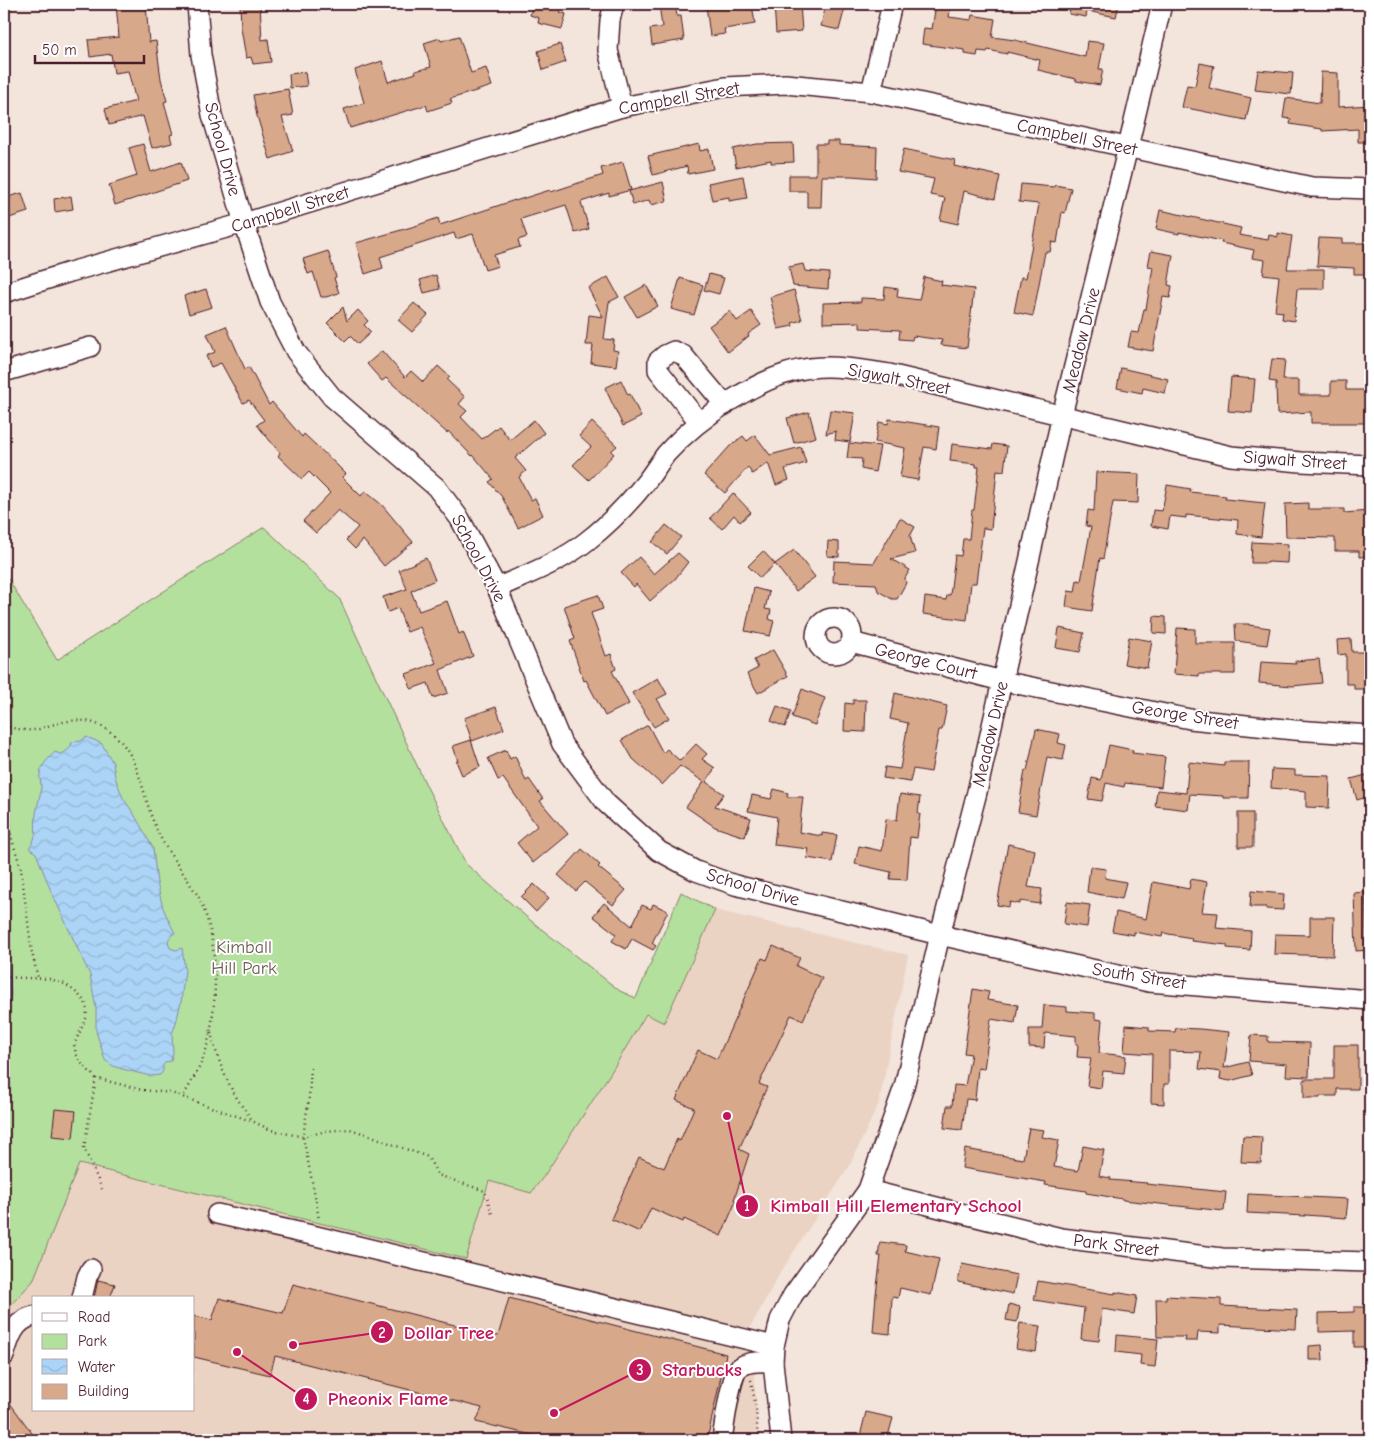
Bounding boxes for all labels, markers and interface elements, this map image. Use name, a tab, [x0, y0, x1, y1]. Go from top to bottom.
scale bar	[35, 32, 144, 64]
text: 50 m	[42, 41, 77, 59]
street label: Campbell Street	[617, 77, 742, 119]
street label: School Drive	[200, 100, 245, 198]
street label: Campbell Street	[1015, 114, 1140, 161]
street label: Campbell Street	[229, 181, 353, 237]
street label: Meadow Drive	[1058, 285, 1105, 395]
street label: Sigwalt Street	[846, 359, 953, 400]
street label: Sigwalt Street	[1243, 446, 1348, 475]
street label: School Drive	[447, 511, 510, 606]
street label: George Court	[873, 639, 980, 685]
street label: Meadow Drive	[968, 679, 1013, 789]
street label: George Street	[1130, 697, 1241, 734]
street label: School Drive	[704, 864, 802, 911]
park label: Kimball Hill Park	[211, 937, 277, 979]
street label: South Street	[1091, 959, 1188, 994]
callout: Kimball Hill Elementary School	[735, 1189, 1031, 1223]
text: Kimball Hill Elementary School	[770, 1195, 1022, 1217]
text: 1	[744, 1197, 750, 1215]
street label: Park Street	[1072, 1230, 1161, 1261]
legend	[32, 1296, 195, 1412]
text: Road	[78, 1308, 110, 1326]
callout: Dollar Tree	[369, 1315, 505, 1349]
text: Dollar Tree	[404, 1322, 494, 1344]
text: 2	[378, 1324, 386, 1342]
text: Park	[78, 1332, 107, 1350]
callout: Starbucks	[627, 1353, 752, 1387]
text: Water	[78, 1358, 115, 1376]
text: Starbucks	[662, 1359, 742, 1381]
text: 3	[636, 1361, 644, 1379]
text: Building	[78, 1382, 129, 1400]
callout: Pheonix Flame	[293, 1382, 459, 1416]
text: Pheonix Flame	[328, 1388, 448, 1410]
text: 4	[302, 1390, 310, 1408]

